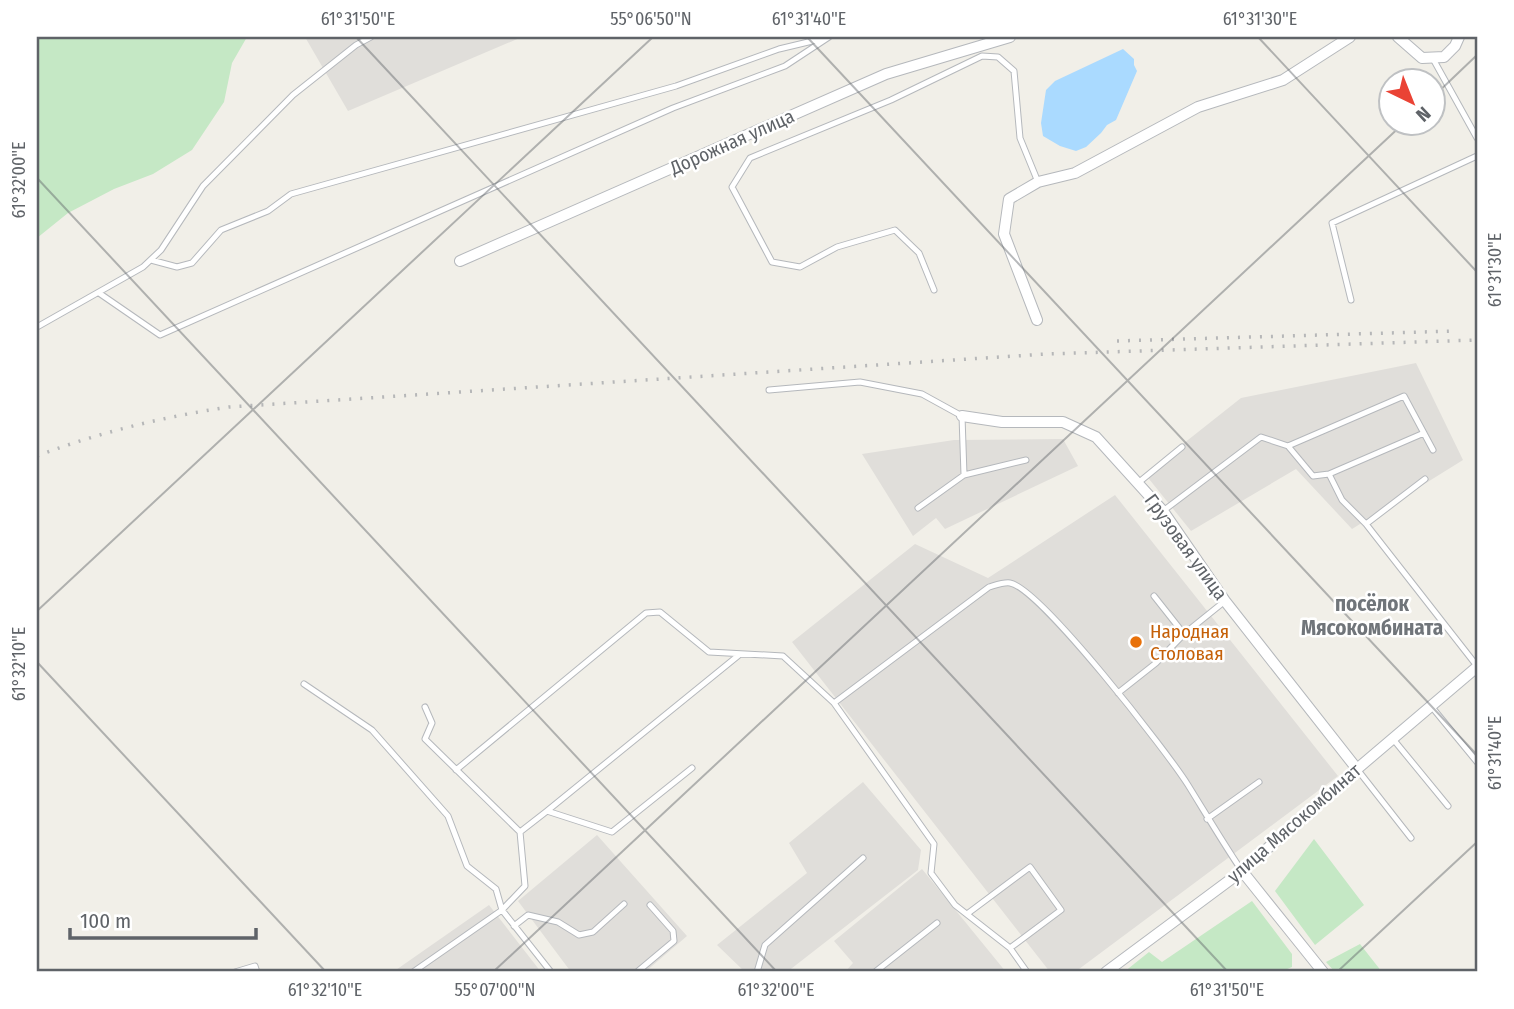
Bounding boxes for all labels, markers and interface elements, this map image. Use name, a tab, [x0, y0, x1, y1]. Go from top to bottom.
text: 61°31'50"E	[321, 8, 395, 30]
text: 55°06'50"N	[610, 8, 692, 30]
text: 61°31'40"E	[772, 8, 846, 30]
text: 61°31'30"E	[1223, 8, 1297, 30]
north arrow	[1378, 66, 1448, 136]
text: N	[1411, 102, 1435, 126]
street label: Дорожная улица	[665, 104, 798, 180]
text: 61°32'00"E	[8, 142, 30, 218]
text: 61°31'30"E	[1484, 233, 1506, 307]
street label: Грузовая улица	[1140, 489, 1232, 605]
district label: посёлок Мясокомбината	[1301, 591, 1443, 641]
place label: Народная Столовая	[1150, 620, 1229, 665]
text: 61°32'10"E	[8, 627, 30, 701]
marker: Народная Столовая	[1128, 634, 1144, 650]
text: 61°31'40"E	[1484, 716, 1506, 790]
street label: улица Мясокомбинат	[1222, 758, 1366, 887]
scale bar	[70, 897, 256, 941]
text: 100 m	[80, 908, 131, 934]
text: 61°32'10"E	[288, 979, 362, 1001]
text: 55°07'00"N	[455, 979, 535, 1001]
text: 61°32'00"E	[738, 979, 814, 1001]
text: 61°31'50"E	[1190, 979, 1264, 1001]

